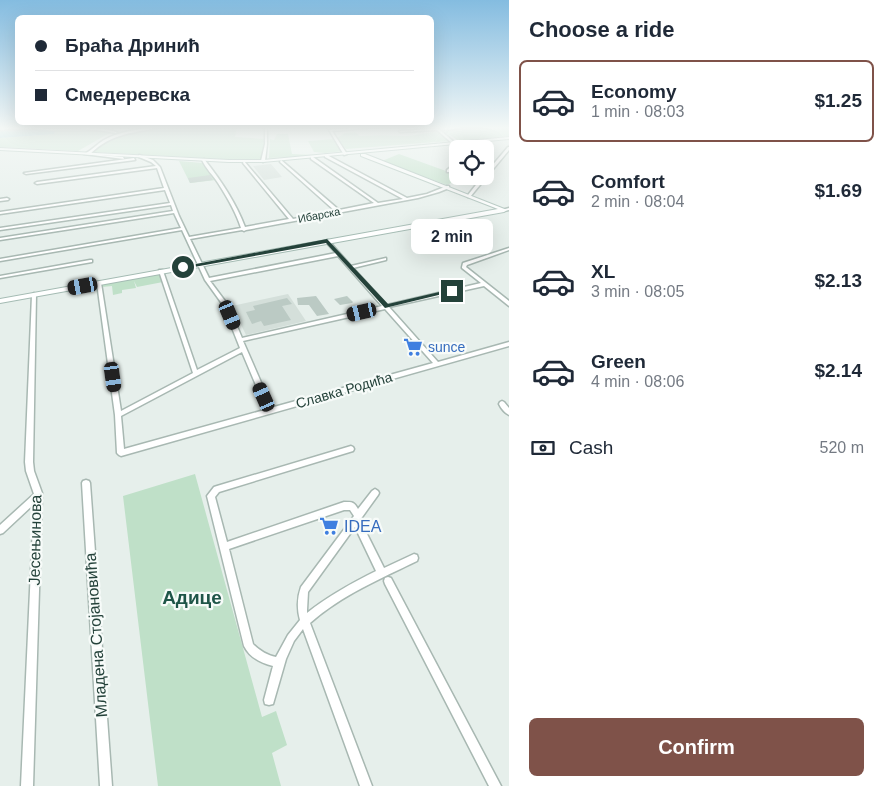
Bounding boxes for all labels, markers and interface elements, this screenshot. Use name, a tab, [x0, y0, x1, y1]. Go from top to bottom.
text: Choose a ride	[529, 17, 674, 42]
text: Браћа Дринић	[65, 35, 200, 56]
icon: car	[531, 79, 576, 124]
text: Economy	[591, 81, 677, 102]
text: Смедеревска	[65, 84, 190, 105]
text: $1.25	[814, 90, 862, 111]
text: 1 min · 08:03	[591, 103, 684, 120]
map controls	[449, 140, 494, 185]
button: locate	[449, 140, 494, 185]
icon: car	[531, 169, 576, 214]
text: Comfort	[591, 171, 665, 192]
text: $1.69	[814, 180, 862, 201]
text: 2 min · 08:04	[591, 193, 684, 210]
street label: Ибарска	[297, 205, 342, 225]
callout: 2 min	[411, 218, 493, 254]
text: 2 min	[431, 228, 473, 245]
route start	[172, 256, 194, 278]
icon: car	[531, 259, 576, 304]
text: XL	[591, 261, 615, 282]
text: $2.13	[814, 270, 862, 291]
car	[66, 276, 99, 296]
route end	[441, 280, 463, 302]
text: 3 min · 08:05	[591, 283, 684, 300]
car	[217, 298, 242, 332]
car	[345, 301, 378, 323]
supermarket icon: sunce	[402, 336, 424, 358]
place label: sunce	[428, 339, 466, 355]
icon: car	[531, 349, 576, 394]
text: Green	[591, 351, 646, 372]
text: $2.14	[814, 360, 862, 381]
car	[103, 361, 122, 393]
street label: Славка Родића	[294, 369, 394, 411]
text: 4 min · 08:06	[591, 373, 684, 390]
car	[251, 380, 276, 414]
icon: cash	[529, 434, 557, 462]
text: Cash	[569, 437, 613, 458]
text: 520 m	[820, 439, 864, 456]
street label: Јесењинова	[26, 494, 44, 585]
supermarket icon: IDEA	[318, 515, 340, 537]
place label: IDEA	[344, 518, 382, 535]
street label: Младена Стојановића	[82, 552, 110, 718]
district label: Адице	[162, 587, 222, 608]
button: Confirm	[529, 718, 864, 776]

